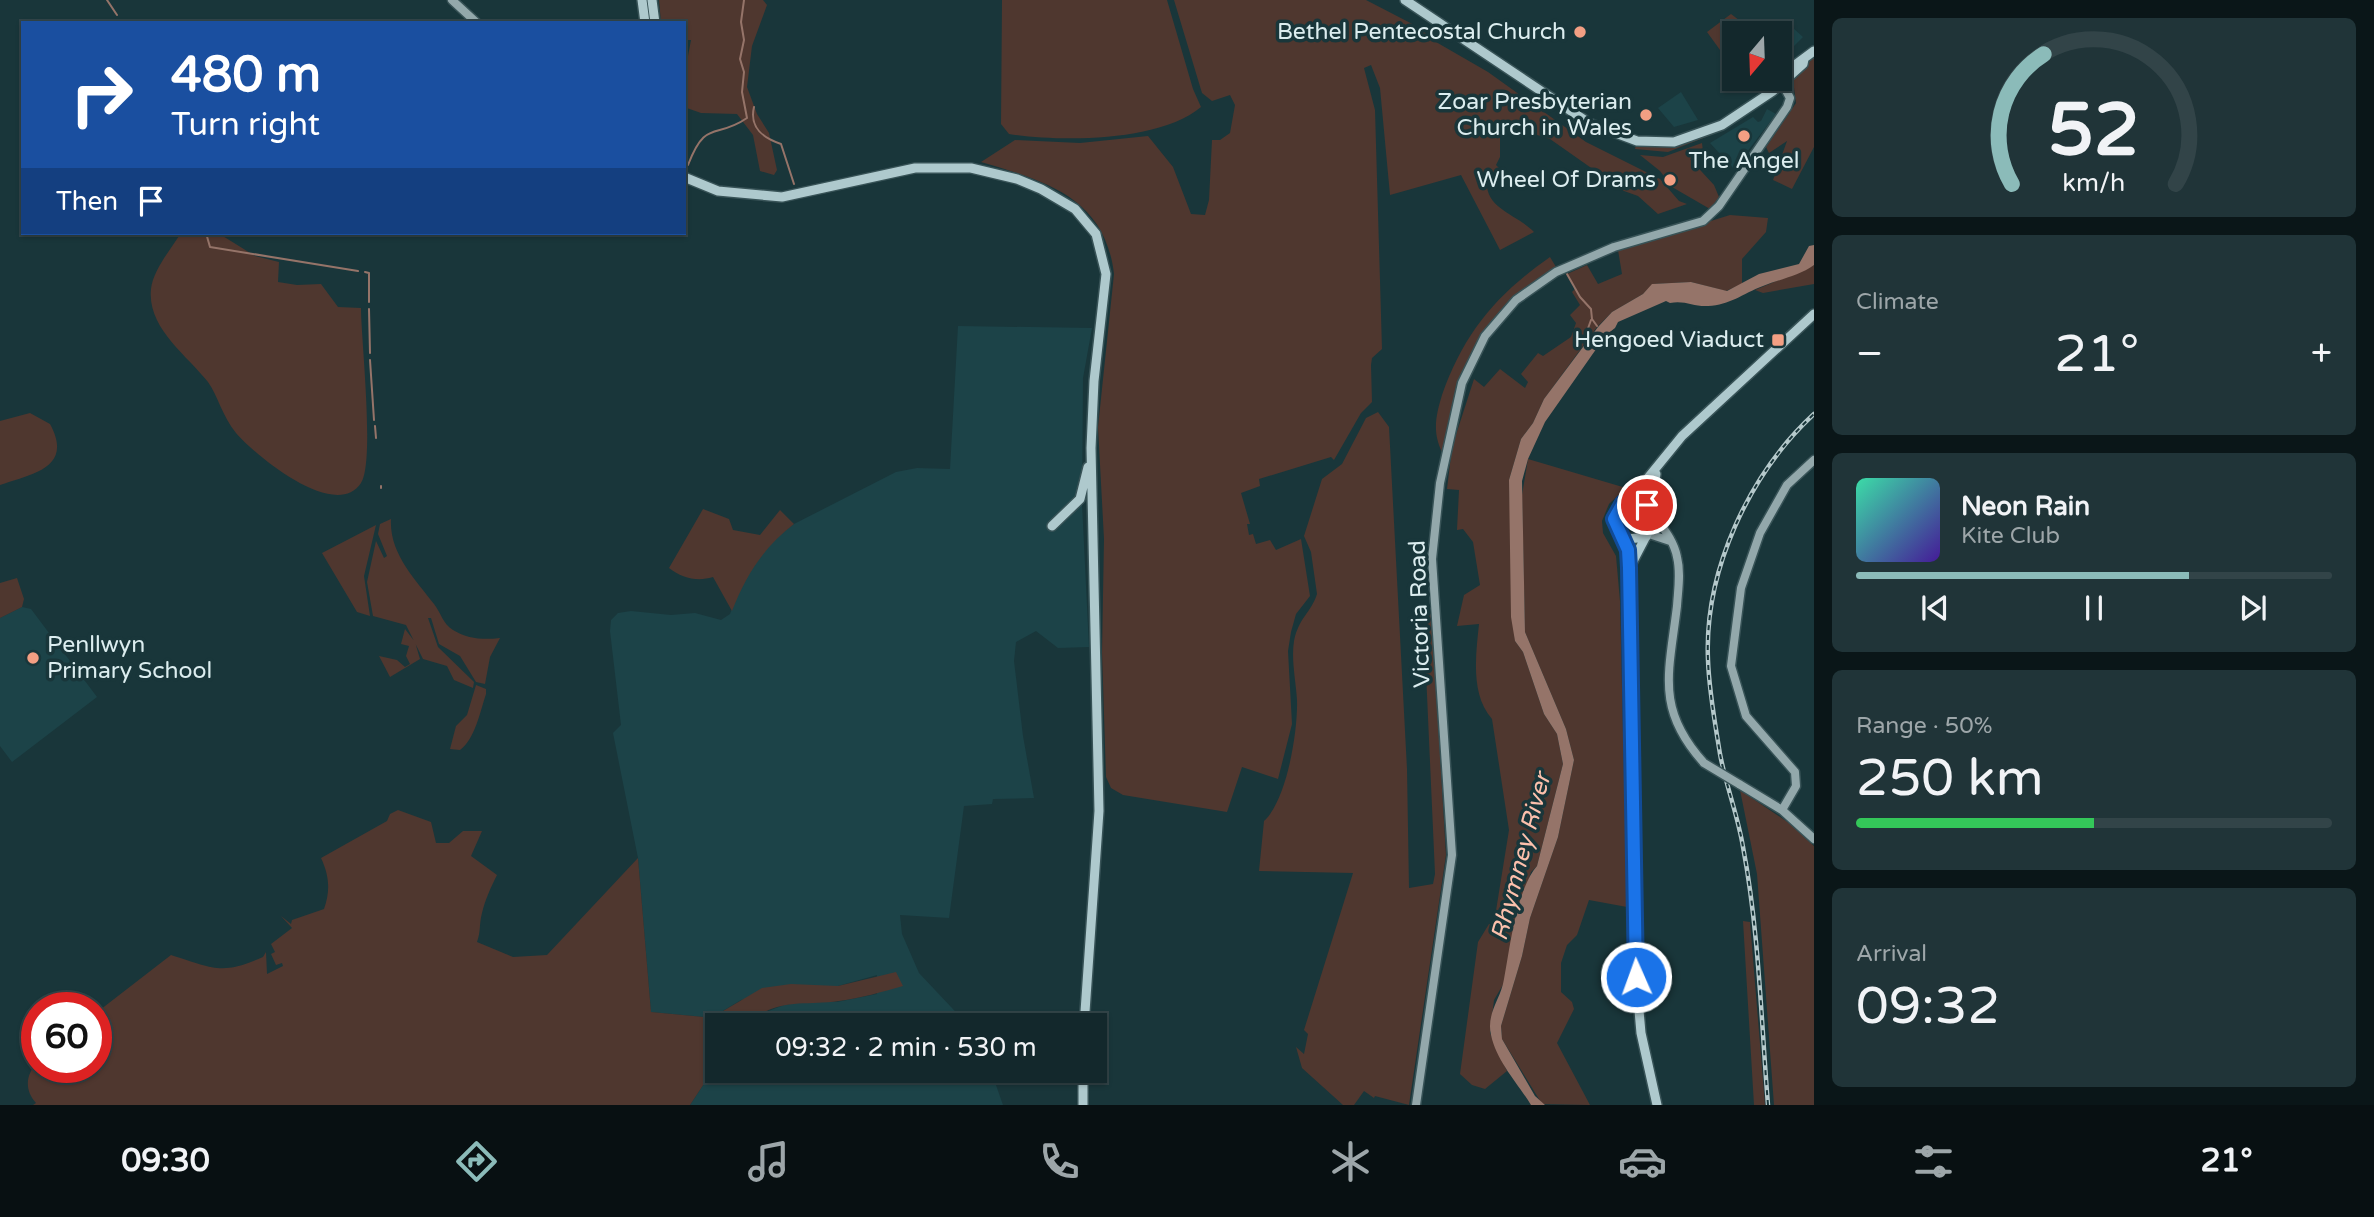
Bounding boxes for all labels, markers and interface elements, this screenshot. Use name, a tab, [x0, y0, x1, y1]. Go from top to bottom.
place label: Bethel Pentecostal Church	[1277, 18, 1566, 46]
north arrow	[1722, 21, 1792, 91]
map controls	[1722, 21, 1792, 91]
marker: Bethel Pentecostal Church	[1572, 24, 1588, 40]
text: 480 m	[171, 46, 321, 105]
icon: right	[56, 49, 147, 140]
text: 52	[2048, 87, 2140, 175]
place label: Zoar Presbyterian Church in Wales	[1438, 88, 1632, 142]
text: Turn right	[171, 106, 320, 144]
marker: Zoar Presbyterian Church in Wales	[1638, 107, 1654, 123]
marker: The Angel	[1736, 128, 1752, 144]
place label: The Angel	[1688, 147, 1800, 175]
place label: Wheel Of Drams	[1477, 166, 1656, 194]
text: km/h	[2063, 168, 2125, 198]
marker: Wheel Of Drams	[1662, 172, 1678, 188]
icon: arrive	[132, 182, 170, 220]
text: Then	[56, 186, 118, 217]
text: Climate	[1856, 288, 1939, 316]
text: 21°	[2054, 323, 2139, 386]
place label: Hengoed Viaduct	[1574, 326, 1764, 354]
text: −	[1856, 331, 1883, 377]
text: +	[2311, 331, 2332, 377]
marker: Hengoed Viaduct	[1770, 332, 1786, 348]
pin	[1617, 475, 1677, 535]
icon: arrive	[1628, 486, 1666, 524]
text: Neon Rain	[1961, 491, 2090, 522]
text: Kite Club	[1961, 522, 2060, 550]
street label: Victoria Road	[1403, 540, 1437, 688]
icon: previous	[1916, 589, 1954, 627]
icon: pause	[2075, 589, 2113, 627]
icon: next	[2234, 589, 2272, 627]
place label: Penllwyn Primary School	[47, 631, 212, 685]
marker: Penllwyn Primary School	[25, 650, 41, 666]
text: Range · 50%	[1856, 712, 1992, 740]
text: 250 km	[1856, 747, 2044, 810]
water label: Rhymney River	[1485, 767, 1558, 944]
position arrow	[1599, 940, 1673, 1014]
text: Arrival	[1856, 940, 1927, 968]
text: 09:32	[1856, 975, 2000, 1038]
speed limit sign: 60	[21, 992, 112, 1083]
text: 09:32 · 2 min · 530 m	[775, 1032, 1037, 1063]
icon: directions	[452, 1137, 501, 1186]
icon: music	[744, 1137, 793, 1186]
icon: phone	[1035, 1137, 1084, 1186]
icon: climate	[1326, 1137, 1375, 1186]
icon: car	[1618, 1137, 1667, 1186]
icon: filters	[1909, 1137, 1958, 1186]
text: 09:30	[121, 1142, 210, 1180]
text: 21°	[2200, 1142, 2253, 1180]

